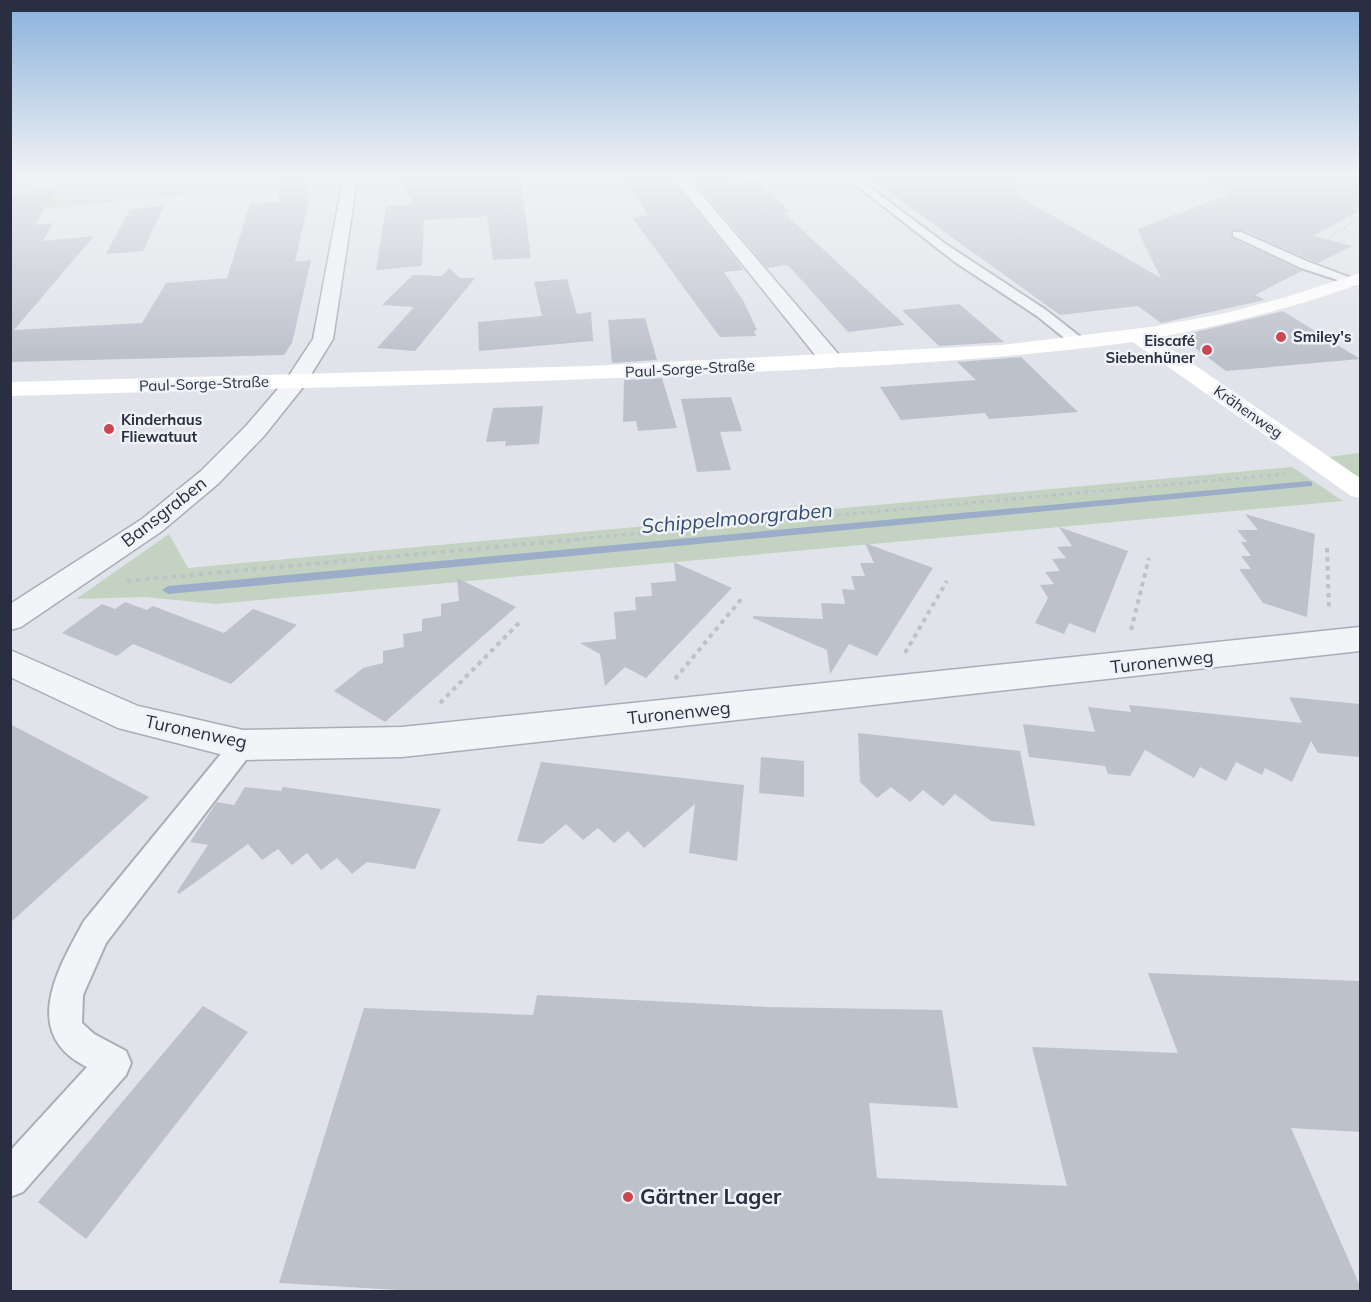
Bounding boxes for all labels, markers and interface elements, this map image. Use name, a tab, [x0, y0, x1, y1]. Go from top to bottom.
place label: Smiley's	[1293, 327, 1351, 346]
marker: Smiley's	[1274, 330, 1288, 344]
place label: Eiscafé Siebenhüner	[1105, 331, 1195, 367]
marker: Eiscafé Siebenhüner	[1200, 343, 1214, 357]
street label: Paul-Sorge-Straße	[625, 356, 755, 381]
street label: Paul-Sorge-Straße	[139, 372, 269, 395]
street label: Krähenweg	[1210, 381, 1286, 442]
place label: Kinderhaus Fliewatuut	[121, 410, 202, 446]
marker: Kinderhaus Fliewatuut	[102, 422, 116, 436]
street label: Bansgraben	[117, 471, 211, 552]
water label: Schippelmoorgraben	[640, 497, 834, 538]
street label: Turonenweg	[1109, 645, 1215, 678]
street label: Turonenweg	[626, 696, 732, 729]
street label: Turonenweg	[143, 709, 249, 754]
place label: Gärtner Lager	[640, 1183, 782, 1209]
marker: Gärtner Lager	[621, 1190, 635, 1204]

